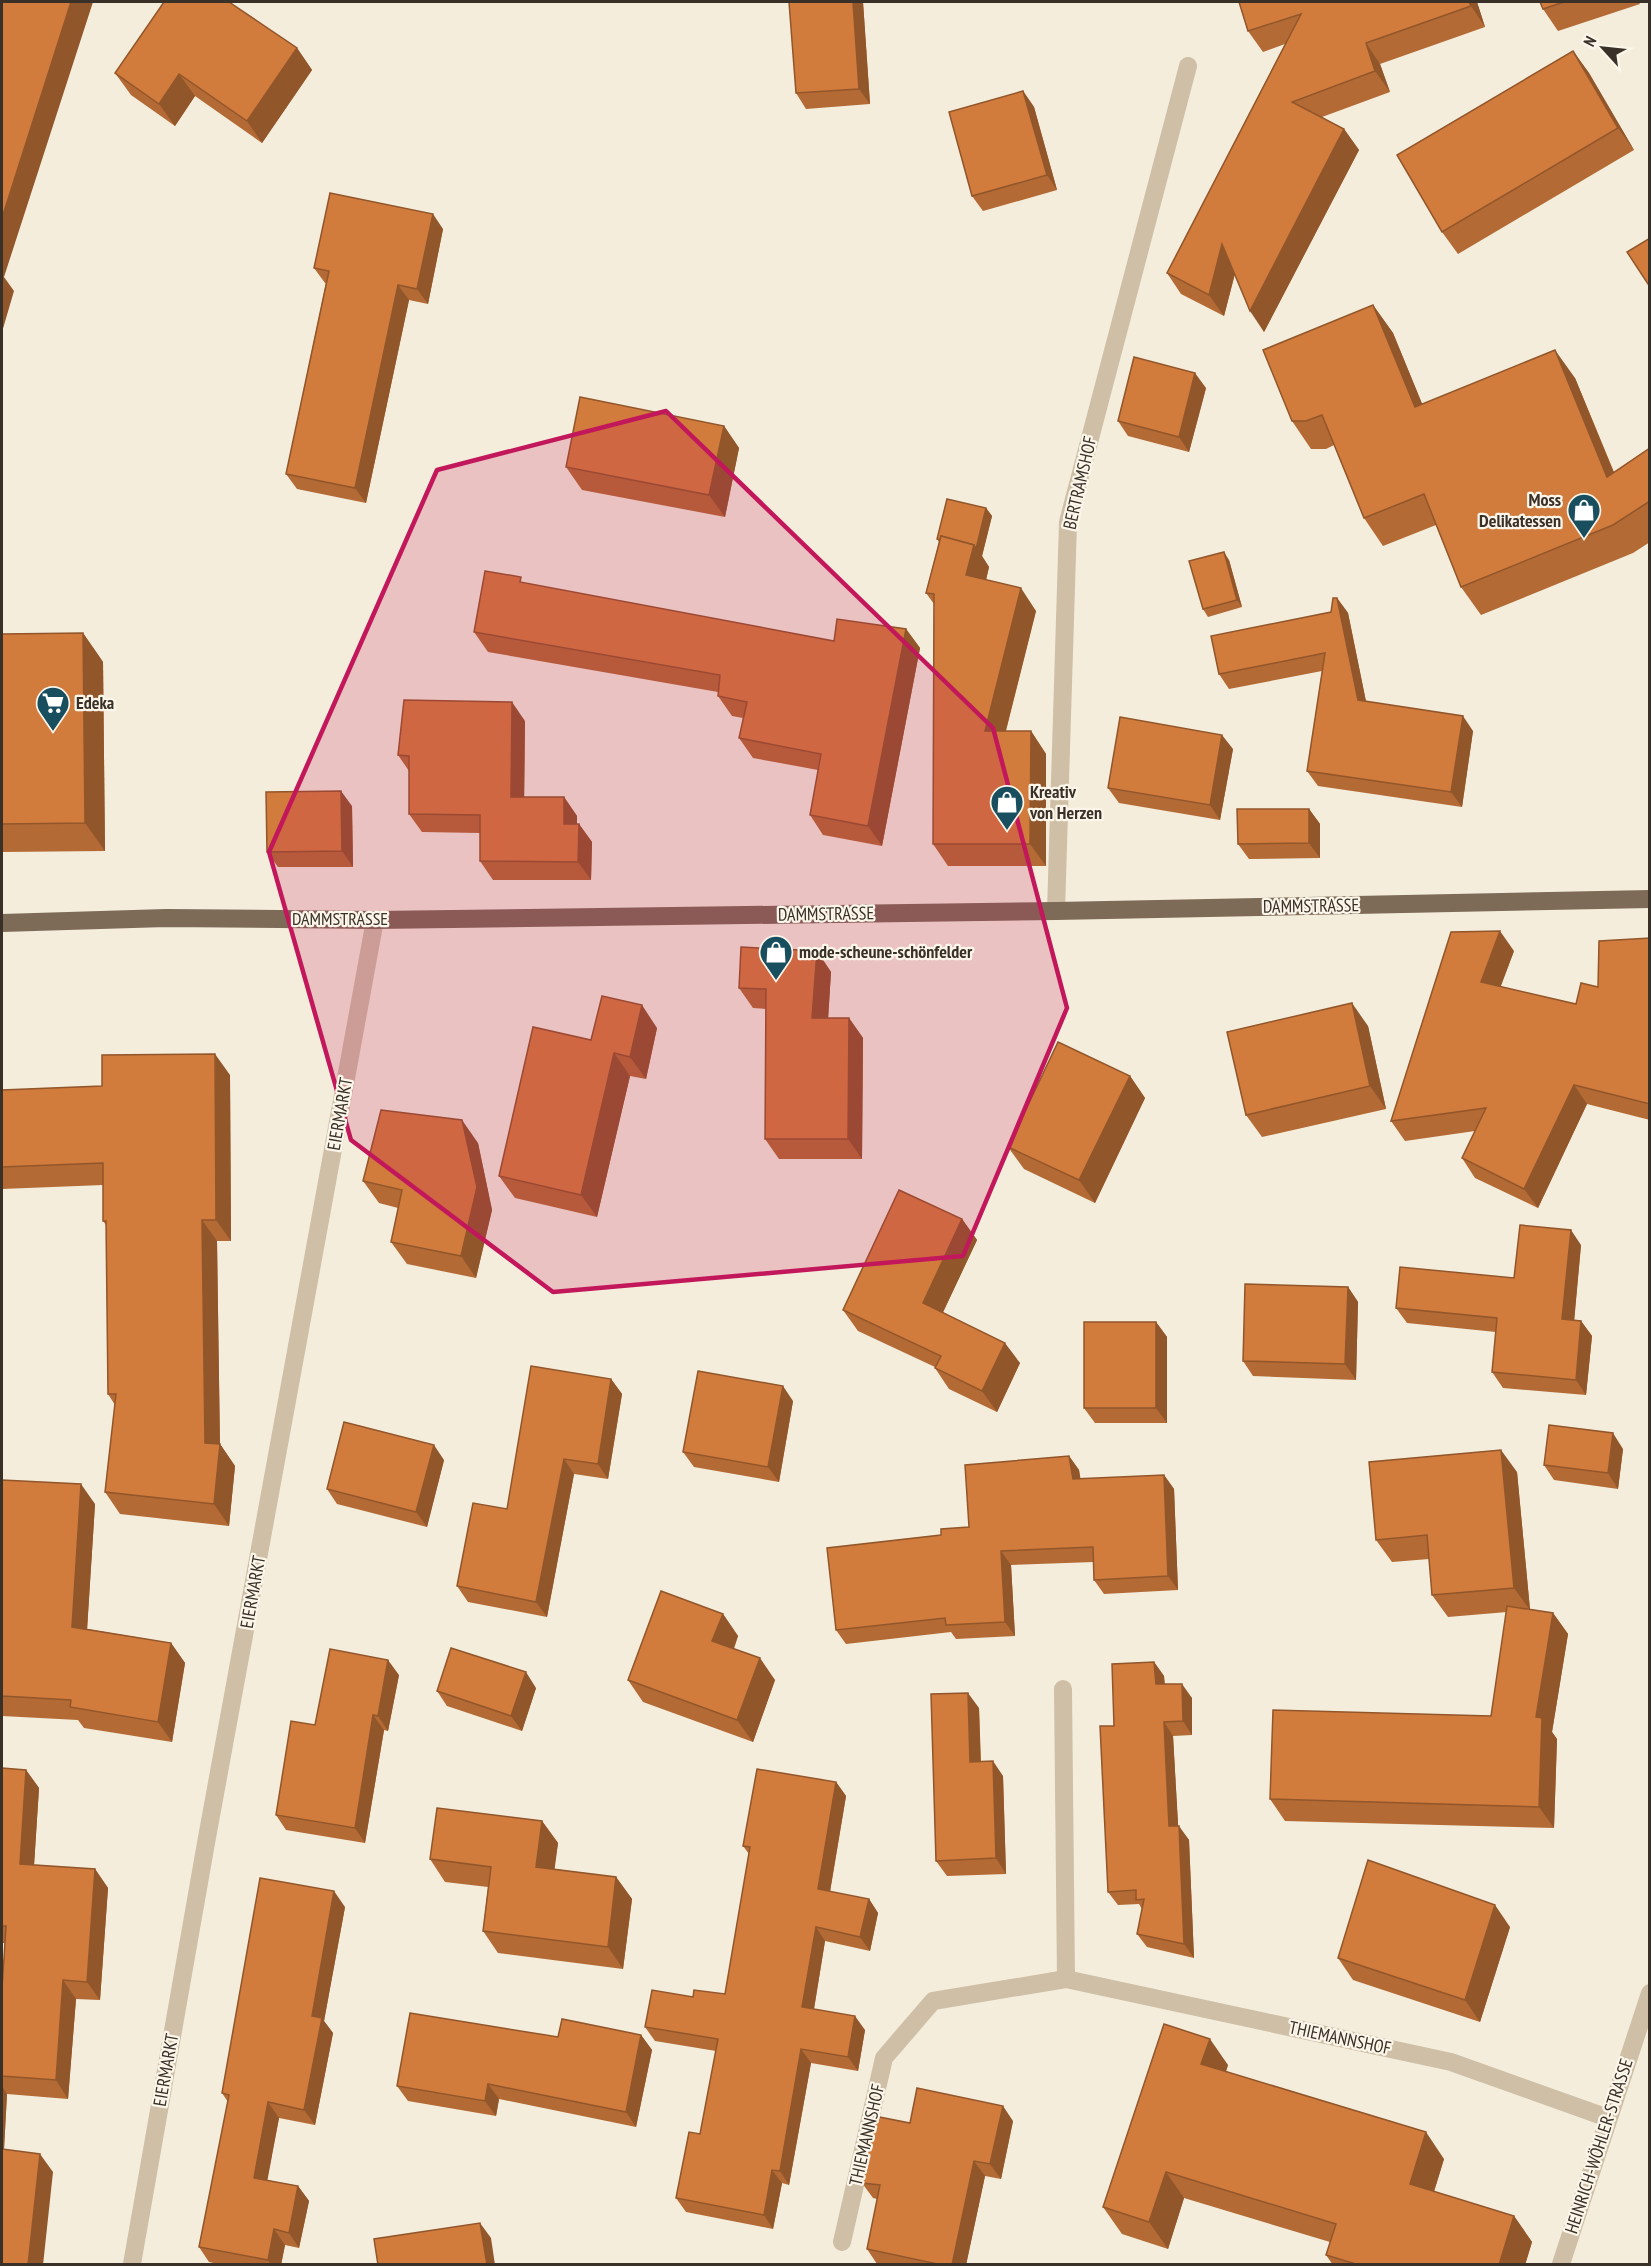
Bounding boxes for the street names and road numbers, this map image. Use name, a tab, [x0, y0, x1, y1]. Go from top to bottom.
street label: BERTRAMSHOF	[1058, 434, 1101, 532]
street label: DAMMSTRASSE	[1263, 893, 1359, 918]
street label: DAMMSTRASSE	[778, 901, 874, 926]
street label: DAMMSTRASSE	[292, 907, 388, 930]
street label: EIERMARKT	[322, 1076, 357, 1152]
street label: EIERMARKT	[235, 1554, 270, 1630]
street label: THIEMANNSHOF	[1287, 2015, 1393, 2060]
street label: EIERMARKT	[148, 2032, 183, 2108]
street label: HEINRICH-WÖHLER-STRASSE	[1559, 2055, 1638, 2236]
street label: THIEMANNSHOF	[844, 2082, 889, 2188]

